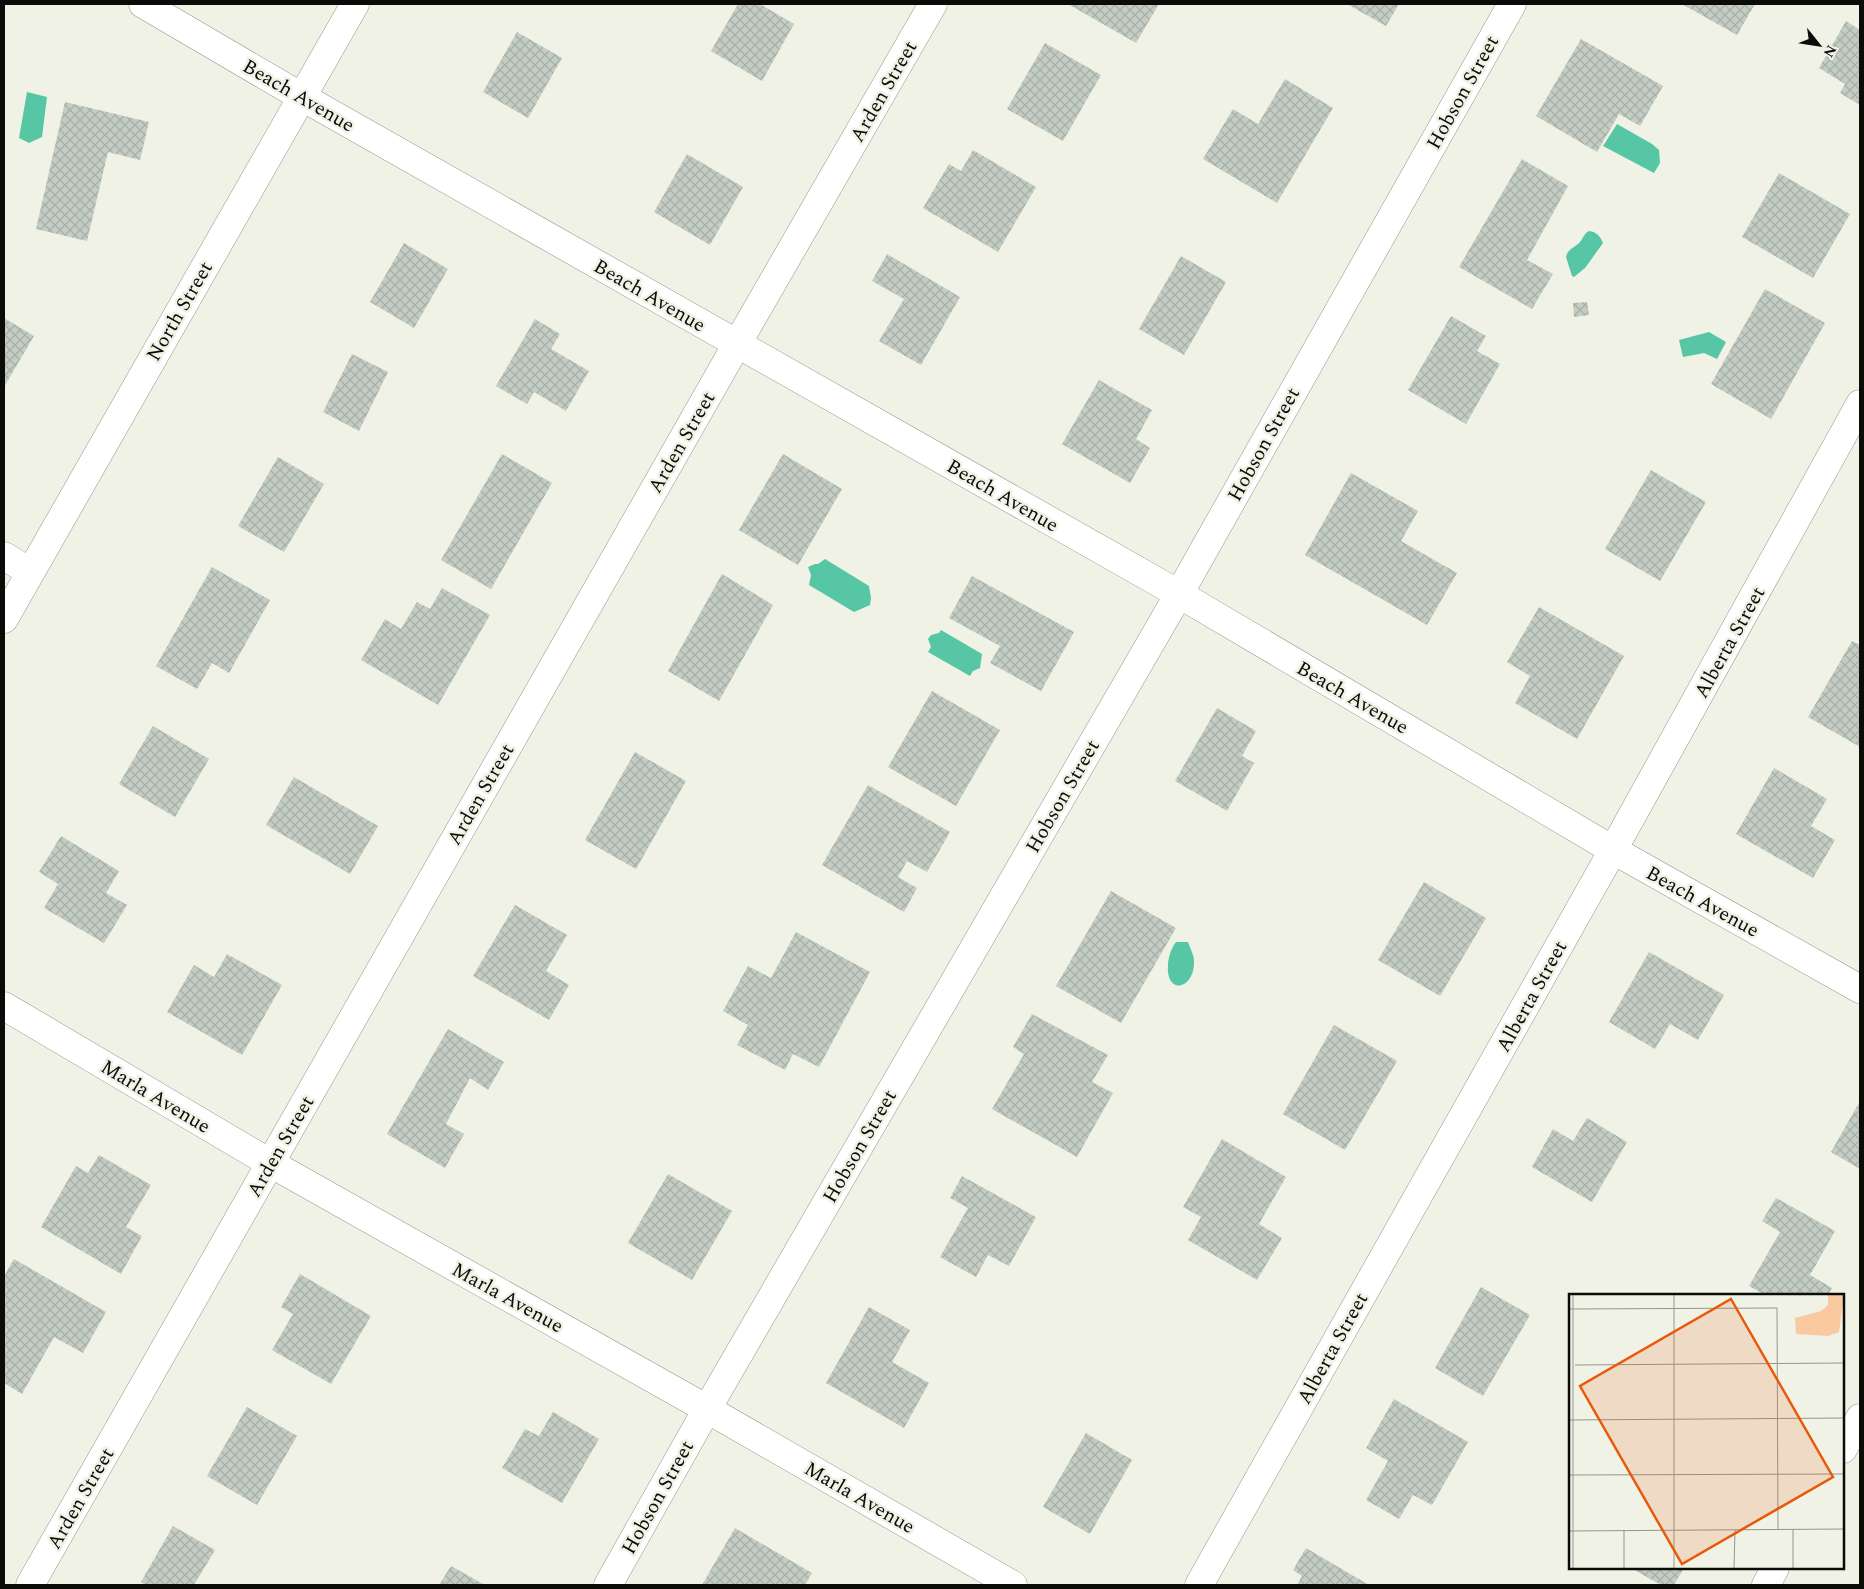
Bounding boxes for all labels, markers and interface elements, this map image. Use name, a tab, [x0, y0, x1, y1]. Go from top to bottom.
north arrow	[1794, 20, 1844, 70]
street label: Hobson Street	[1419, 30, 1507, 155]
street label: Arden Street	[843, 35, 925, 148]
text: N	[1818, 41, 1842, 61]
street label: Beach Avenue	[237, 52, 360, 140]
street label: Beach Avenue	[588, 252, 711, 340]
street label: North Street	[139, 256, 221, 367]
street label: Hobson Street	[1220, 382, 1308, 507]
street label: Arden Street	[641, 386, 723, 499]
street label: Beach Avenue	[941, 452, 1064, 540]
street label: Alberta Street	[1687, 581, 1773, 704]
street label: Beach Avenue	[1291, 654, 1414, 742]
street label: Hobson Street	[1018, 734, 1108, 859]
street label: Arden Street	[440, 738, 522, 851]
street label: Beach Avenue	[1641, 858, 1765, 945]
street label: Alberta Street	[1489, 935, 1575, 1058]
street label: Marla Avenue	[95, 1052, 216, 1142]
street label: Hobson Street	[815, 1084, 905, 1209]
street label: Arden Street	[240, 1090, 322, 1203]
street label: Marla Avenue	[446, 1255, 569, 1341]
street label: Alberta Street	[1290, 1287, 1376, 1410]
inset map	[1569, 1294, 1844, 1569]
street label: Hobson Street	[614, 1435, 702, 1560]
street label: Arden Street	[40, 1442, 122, 1555]
street label: Marla Avenue	[798, 1454, 921, 1542]

